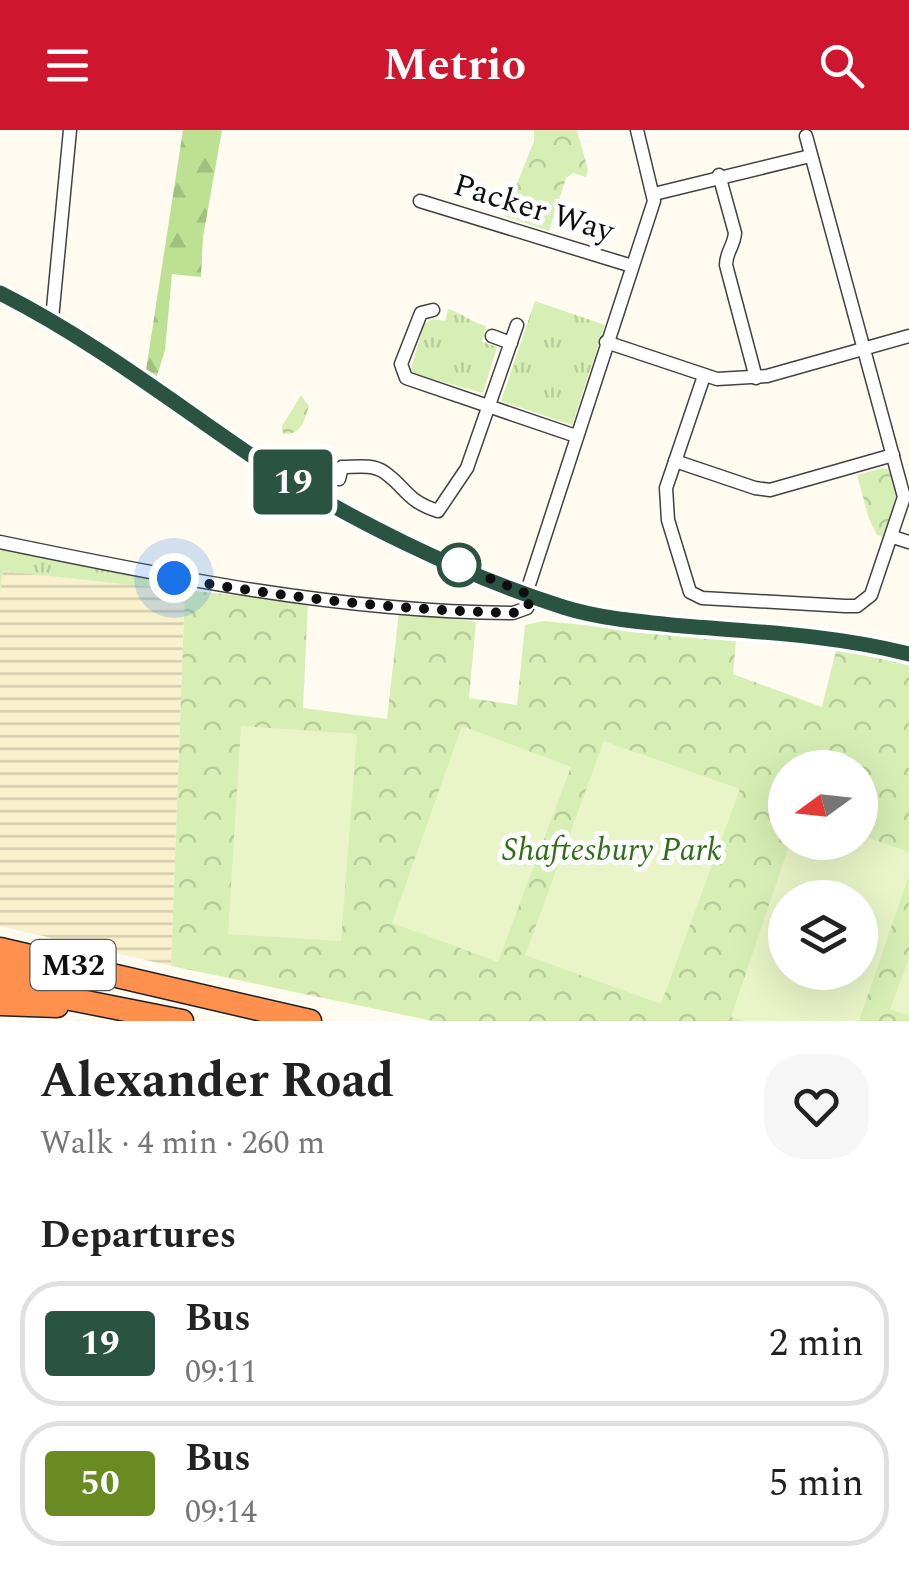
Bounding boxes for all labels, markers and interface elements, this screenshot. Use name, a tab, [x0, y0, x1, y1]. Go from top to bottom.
text: Metrio	[383, 31, 526, 100]
icon: menu	[40, 38, 95, 93]
icon: search	[814, 38, 869, 93]
street label: Packer Way	[447, 161, 622, 257]
line badge: 19	[248, 450, 338, 514]
text: 19	[273, 456, 313, 509]
unlabelled marker	[438, 544, 480, 586]
your location	[149, 553, 199, 603]
north arrow	[768, 750, 878, 860]
map controls	[768, 750, 878, 990]
park label: Shaftesbury Park	[502, 826, 722, 875]
button: layers	[768, 880, 878, 990]
road number: M32	[30, 940, 116, 990]
text: Alexander Road	[40, 1045, 394, 1118]
button: heart	[764, 1054, 869, 1159]
text: Walk · 4 min · 260 m	[40, 1119, 325, 1168]
text: Departures	[40, 1207, 236, 1265]
text: Bus	[185, 1290, 251, 1348]
text: 2 min	[769, 1315, 864, 1373]
text: 19	[80, 1317, 120, 1370]
text: 09:11	[185, 1348, 257, 1397]
text: Bus	[185, 1430, 251, 1488]
text: 5 min	[769, 1455, 864, 1513]
text: 50	[80, 1457, 120, 1510]
text: 09:14	[185, 1488, 257, 1537]

